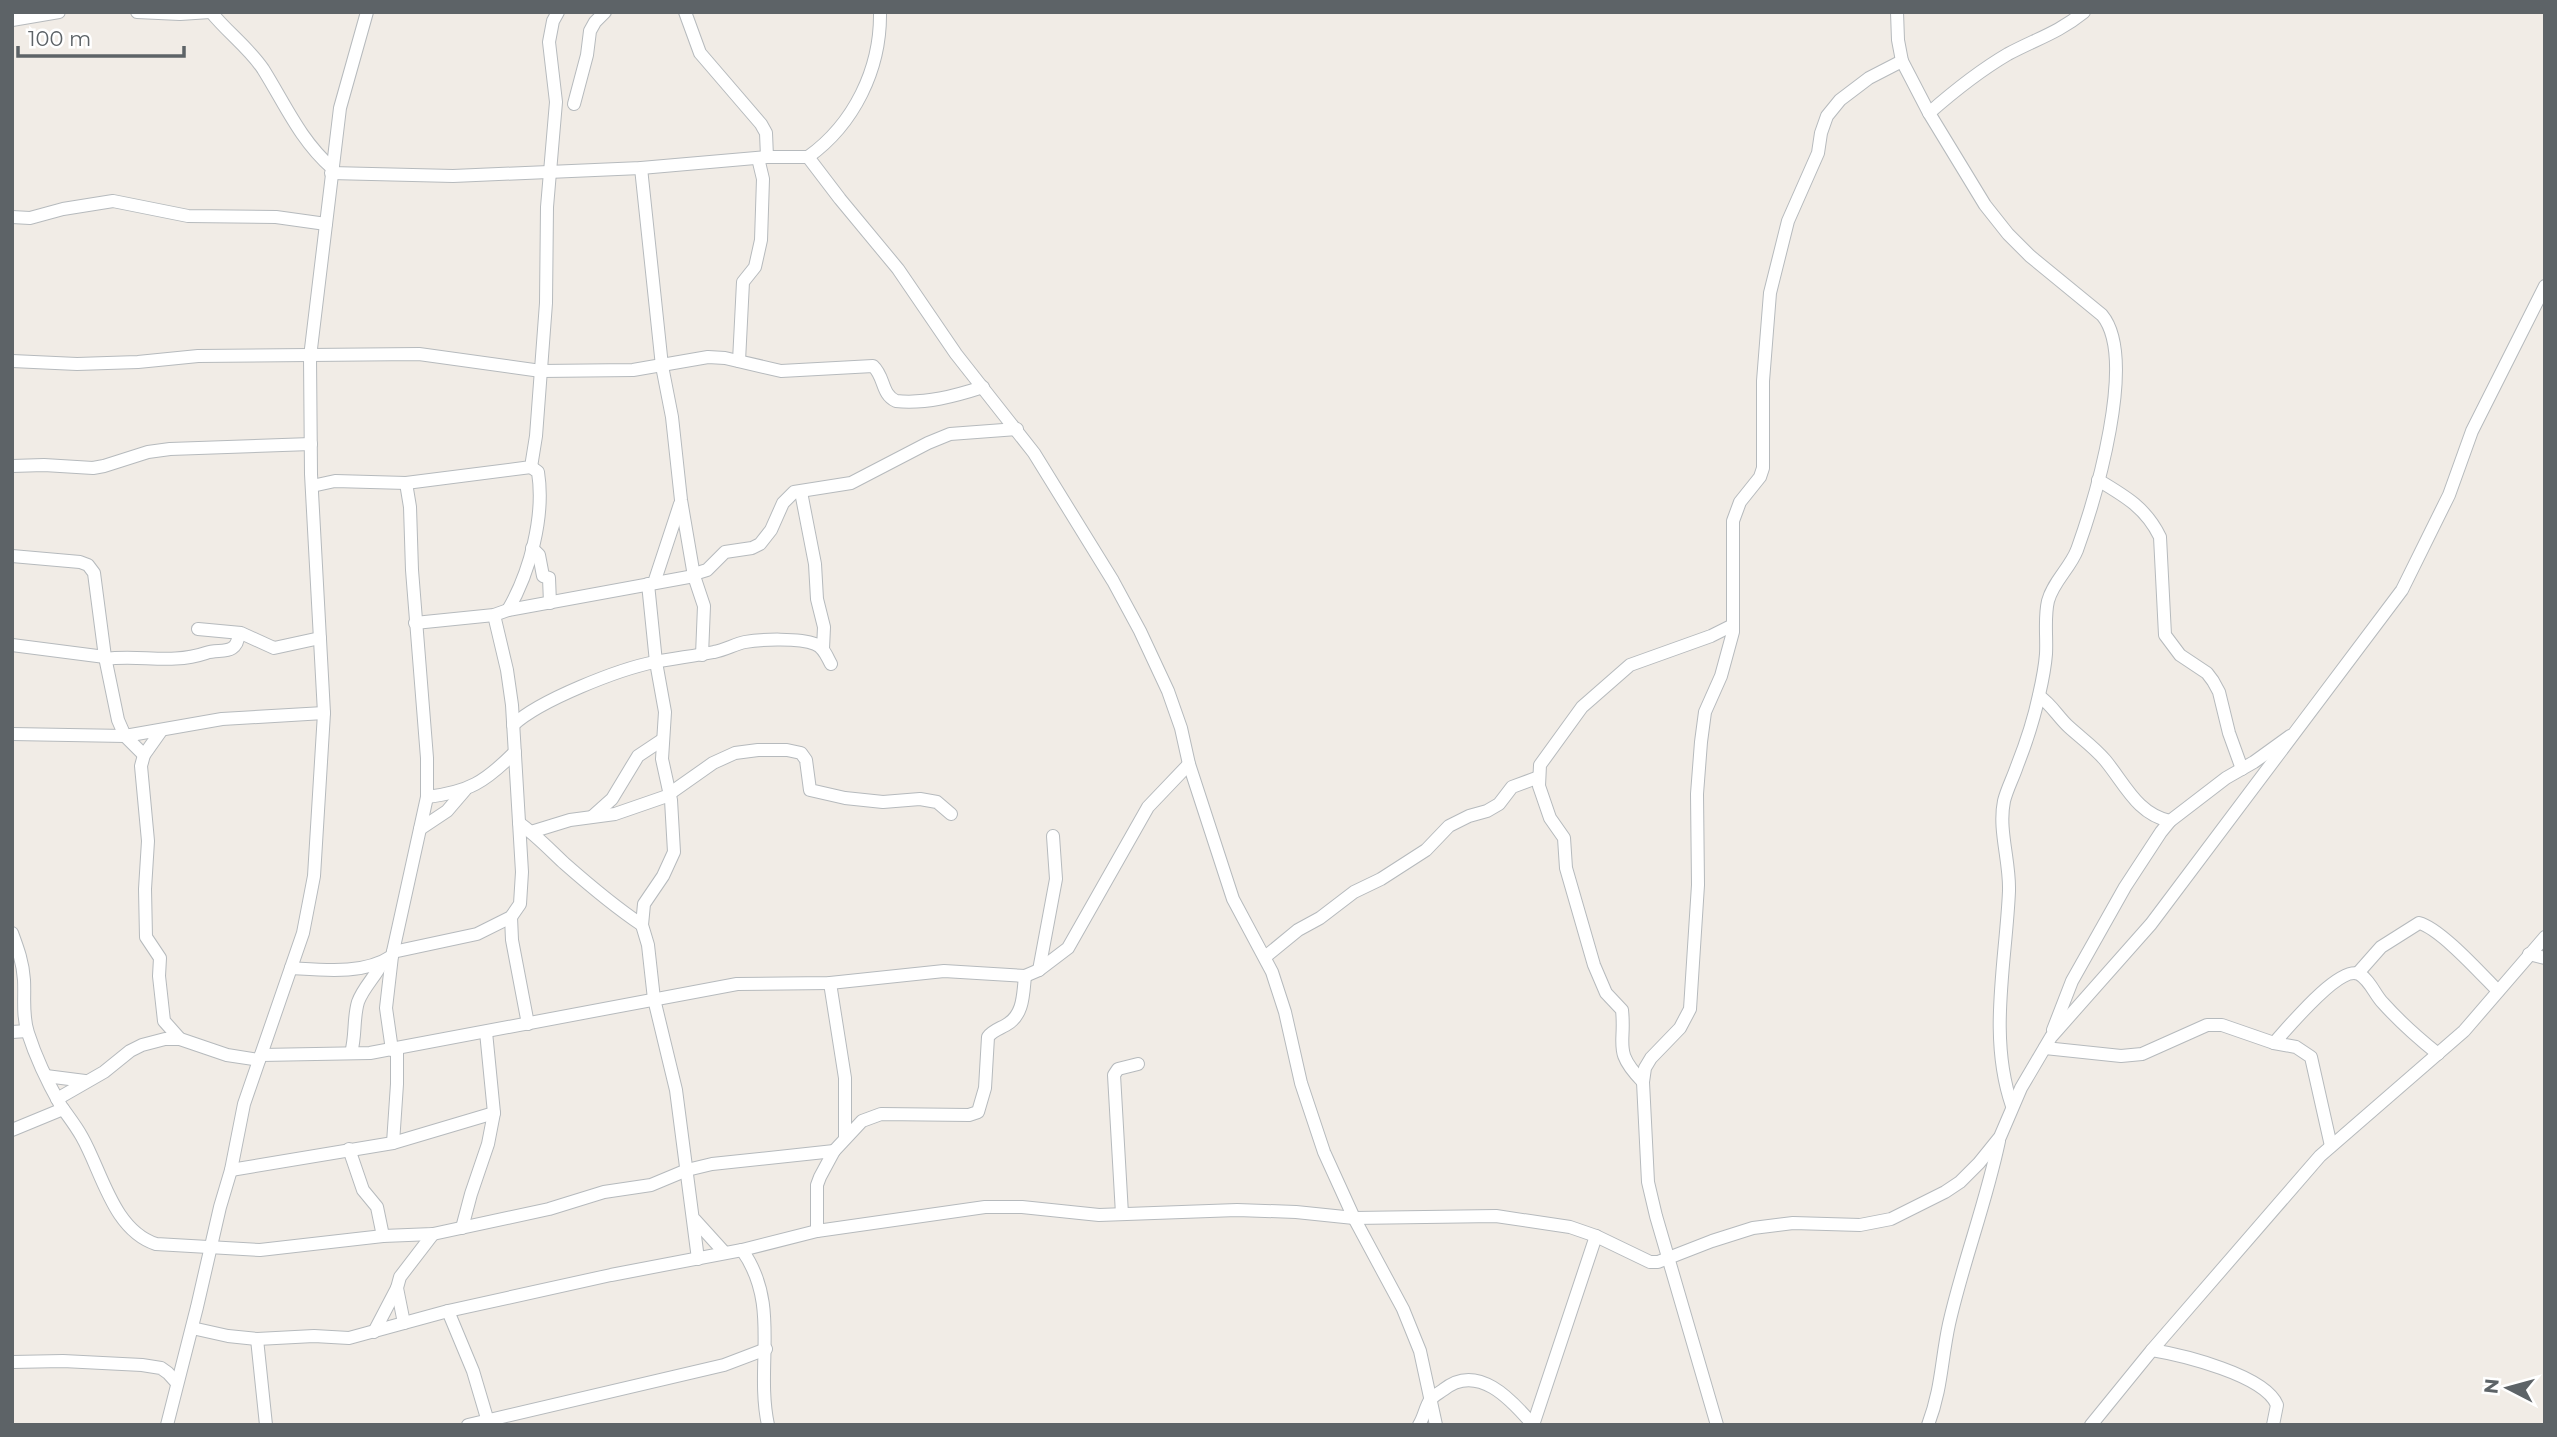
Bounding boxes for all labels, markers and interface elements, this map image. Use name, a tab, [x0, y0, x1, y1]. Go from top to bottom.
scale bar	[18, 14, 184, 58]
text: 100 m	[28, 26, 91, 51]
north arrow	[2473, 1353, 2543, 1423]
text: N	[2479, 1377, 2504, 1395]

